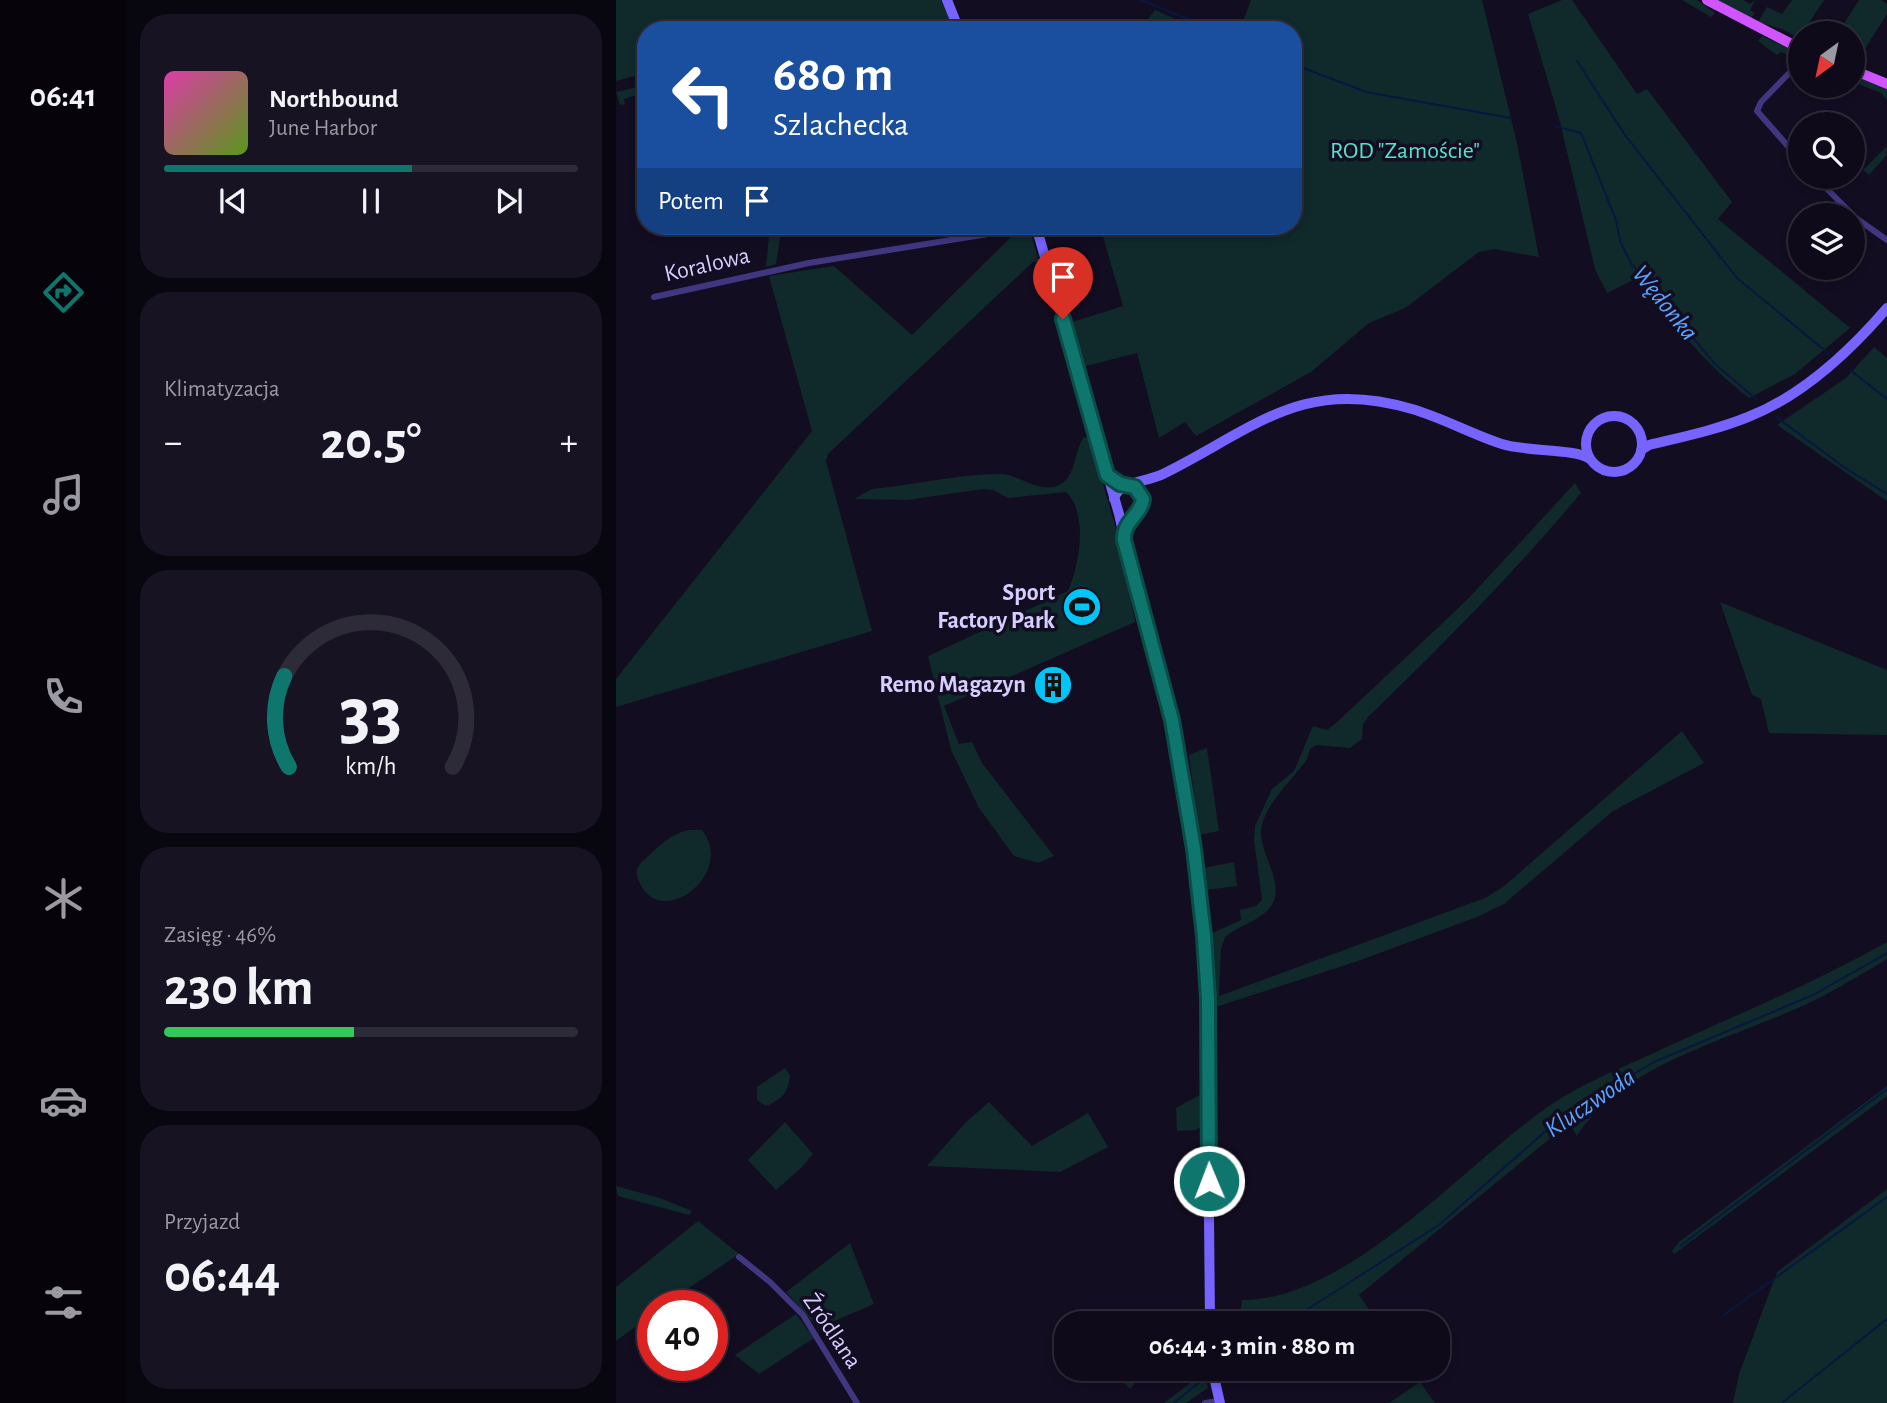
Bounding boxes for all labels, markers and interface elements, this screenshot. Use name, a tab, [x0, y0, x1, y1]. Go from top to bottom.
north arrow	[1788, 21, 1866, 98]
map controls	[1788, 21, 1865, 280]
icon: left	[658, 49, 749, 140]
text: 680 m	[773, 51, 893, 100]
text: 06:41	[29, 80, 97, 112]
text: Northbound	[269, 86, 398, 112]
text: Szlachecka	[773, 109, 909, 141]
button: search	[1788, 112, 1865, 189]
text: June Harbor	[269, 117, 377, 140]
park label: ROD "Zamoście"	[1330, 139, 1480, 163]
icon: previous	[214, 182, 252, 220]
icon: pause	[352, 182, 390, 220]
icon: next	[490, 182, 528, 220]
icon: arrive	[738, 182, 776, 220]
text: Potem	[658, 188, 724, 214]
button: layers	[1788, 203, 1865, 280]
street label: Koralowa	[662, 244, 752, 286]
pin	[1033, 247, 1093, 319]
icon: arrive	[1044, 258, 1082, 296]
water label: Wędonka	[1627, 261, 1703, 345]
icon: directions	[39, 268, 88, 317]
text: Klimatyzacja	[164, 378, 280, 401]
text: 20.5°	[320, 416, 422, 468]
text: −	[164, 424, 182, 462]
text: +	[560, 424, 578, 462]
icon: music	[39, 470, 88, 519]
place label: Sport Factory Park	[937, 581, 1055, 633]
sports icon: Sport Factory Park	[1061, 586, 1103, 628]
building icon: Remo Magazyn	[1032, 664, 1074, 706]
icon: phone	[39, 672, 88, 721]
place label: Remo Magazyn	[879, 673, 1026, 697]
text: 33	[340, 680, 402, 753]
text: km/h	[345, 754, 397, 779]
icon: climate	[39, 874, 88, 923]
text: Zasięg · 46%	[164, 924, 276, 947]
text: 230 km	[164, 962, 314, 1014]
water label: Kluczwoda	[1540, 1064, 1640, 1142]
icon: car	[39, 1076, 88, 1125]
position arrow	[1172, 1144, 1246, 1218]
text: Przyjazd	[164, 1211, 240, 1234]
text: 06:44	[164, 1249, 280, 1301]
icon: filters	[39, 1278, 88, 1327]
street label: Źródlana	[798, 1288, 867, 1373]
speed limit sign: 40	[637, 1290, 728, 1381]
text: 06:44 · 3 min · 880 m	[1149, 1333, 1355, 1359]

